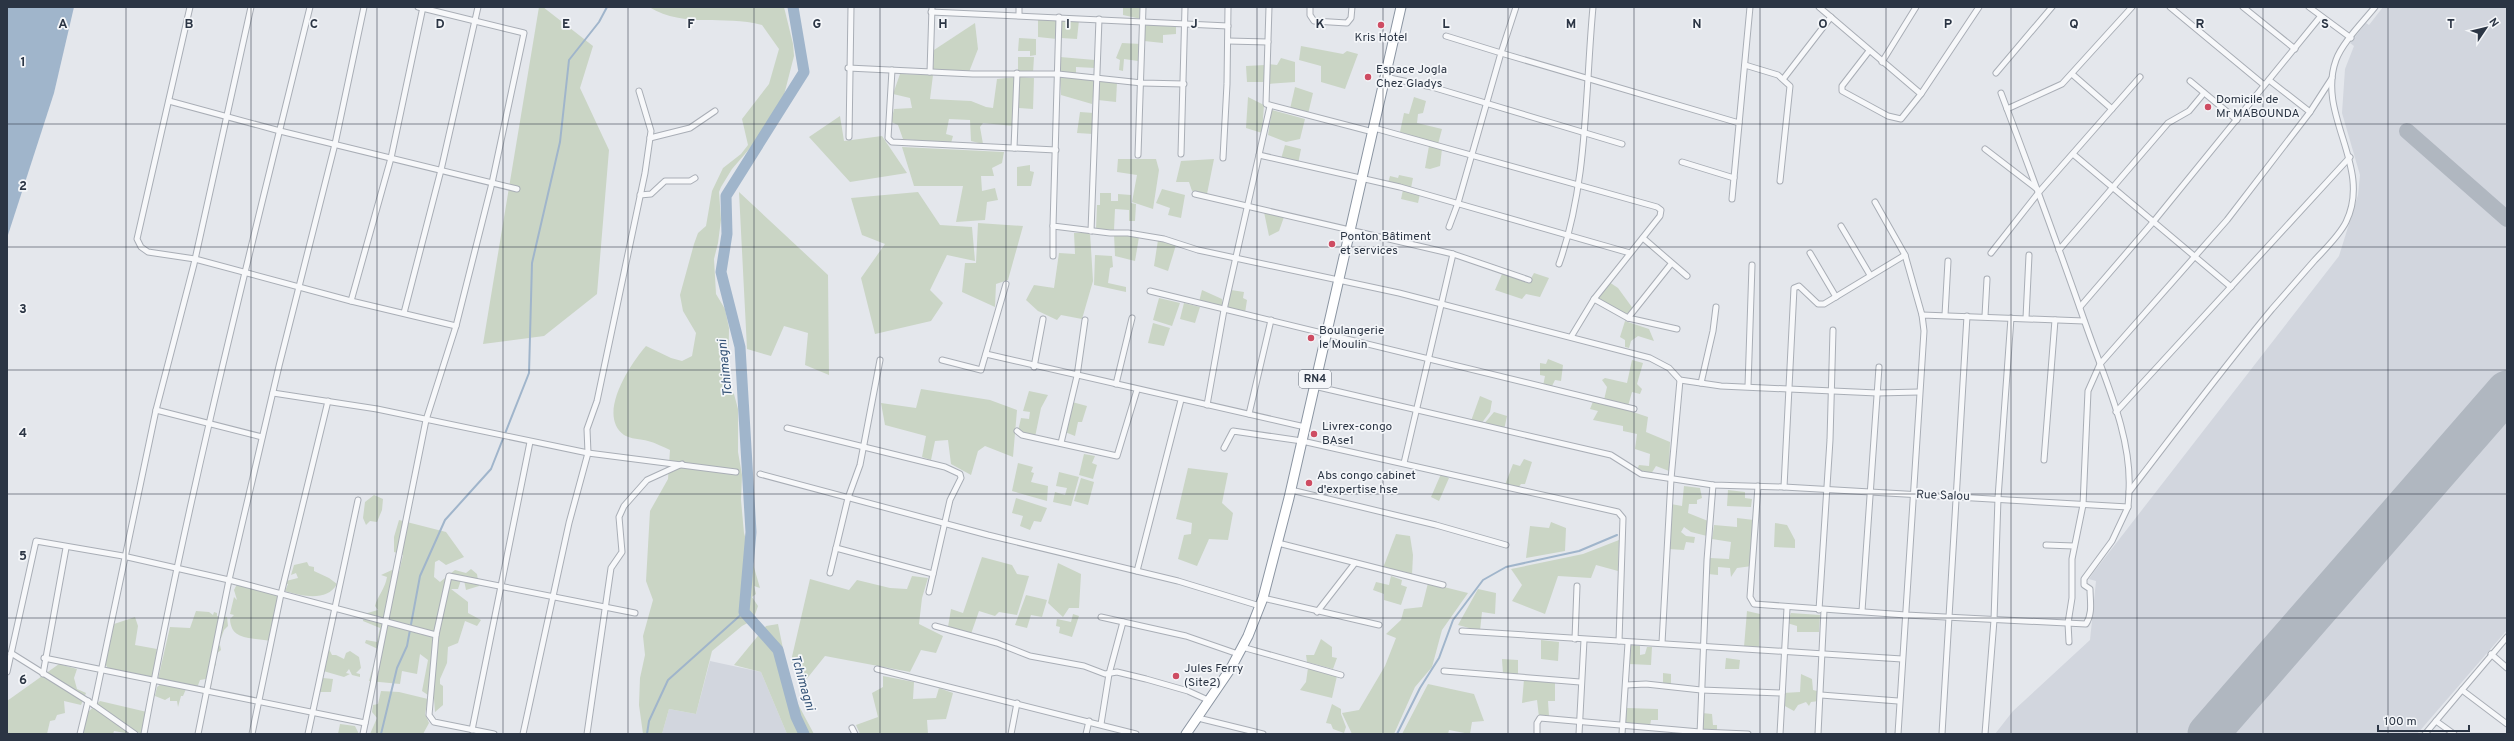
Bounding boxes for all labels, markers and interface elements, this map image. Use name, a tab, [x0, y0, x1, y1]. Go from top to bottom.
north arrow	[2466, 8, 2506, 48]
text: N	[2485, 16, 2501, 30]
text: A	[58, 17, 68, 33]
text: B	[185, 17, 194, 33]
text: C	[310, 17, 318, 33]
text: D	[435, 17, 445, 33]
text: E	[562, 17, 570, 33]
text: F	[687, 17, 695, 33]
text: G	[813, 17, 822, 33]
text: H	[938, 17, 948, 33]
text: I	[1066, 17, 1070, 33]
text: J	[1190, 17, 1198, 33]
text: K	[1315, 17, 1325, 33]
text: L	[1442, 17, 1450, 33]
text: M	[1566, 17, 1576, 33]
text: N	[1692, 17, 1702, 33]
text: O	[1818, 17, 1828, 33]
text: P	[1944, 17, 1953, 33]
text: Q	[2069, 17, 2079, 33]
text: R	[2196, 17, 2205, 33]
text: S	[2321, 17, 2329, 33]
text: T	[2447, 17, 2455, 33]
marker: Kris Hotel	[1376, 20, 1386, 30]
place label: Kris Hotel	[1354, 30, 1408, 46]
text: 1	[20, 55, 26, 71]
place label: Espace Jogla Chez Gladys	[1376, 62, 1447, 92]
marker: Espace Jogla Chez Gladys	[1363, 72, 1373, 82]
place label: Domicile de Mr MABOUNDA	[2216, 92, 2300, 122]
marker: Domicile de Mr MABOUNDA	[2203, 102, 2213, 112]
text: 2	[19, 179, 27, 195]
place label: Ponton Bâtiment et services	[1340, 229, 1431, 259]
marker: Ponton Bâtiment et services	[1327, 239, 1337, 249]
text: 3	[19, 302, 27, 318]
place label: Boulangerie le Moulin	[1319, 323, 1384, 353]
marker: Boulangerie le Moulin	[1306, 333, 1316, 343]
water label: Tchimagni	[715, 338, 737, 397]
road number: RN4	[1299, 370, 1331, 388]
place label: Livrex-congo BAse1	[1322, 419, 1393, 449]
text: 4	[19, 426, 27, 442]
marker: Livrex-congo BAse1	[1309, 429, 1319, 439]
place label: Abs congo cabinet d'expertise hse	[1317, 468, 1416, 498]
marker: Abs congo cabinet d'expertise hse	[1304, 478, 1314, 488]
street label: Rue Salou	[1916, 487, 1970, 505]
text: 5	[19, 549, 27, 565]
water label: Tchimagni	[786, 653, 818, 714]
place label: Jules Ferry (Site2)	[1184, 661, 1243, 691]
marker: Jules Ferry (Site2)	[1171, 671, 1181, 681]
text: 6	[19, 673, 27, 689]
scale bar	[2378, 707, 2469, 733]
text: 100 m	[2384, 714, 2417, 730]

